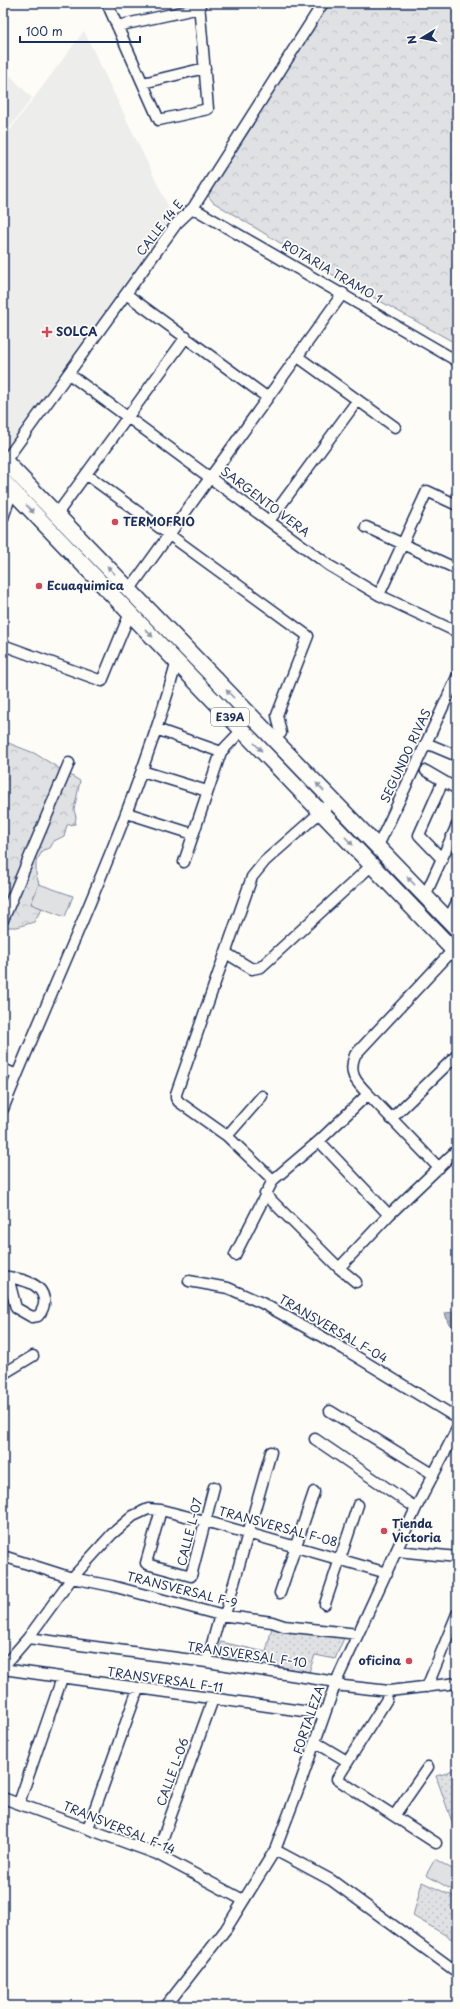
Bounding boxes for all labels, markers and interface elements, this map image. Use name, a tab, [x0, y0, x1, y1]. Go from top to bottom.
scale bar	[20, 18, 140, 44]
north arrow	[402, 18, 442, 58]
text: 100 m	[26, 22, 63, 40]
text: N	[402, 34, 421, 46]
street label: CALLE 14 E	[132, 196, 187, 259]
street label: ROTARIA TRAMO 1	[279, 235, 386, 307]
place label: SOLCA	[56, 322, 98, 340]
marker: SOLCA	[41, 326, 53, 338]
street label: SARGENTO VERA	[217, 462, 314, 541]
one-way arrow	[25, 504, 35, 514]
place label: TERMOFRIO	[123, 512, 195, 530]
marker: TERMOFRIO	[110, 517, 120, 527]
one-way arrow	[106, 565, 116, 575]
place label: Ecuaquimica	[47, 576, 125, 594]
marker: Ecuaquimica	[34, 581, 44, 591]
one-way arrow	[144, 628, 154, 638]
one-way arrow	[225, 689, 235, 699]
street label: SEGUNDO RIVAS	[375, 705, 435, 806]
road number: E39A	[211, 708, 249, 726]
one-way arrow	[253, 742, 263, 752]
one-way arrow	[316, 782, 325, 792]
one-way arrow	[344, 836, 353, 846]
one-way arrow	[406, 876, 415, 886]
street label: TRANSVERSAL F-04	[276, 1290, 391, 1367]
street label: CALLE L-07	[172, 1496, 206, 1568]
street label: TRANSVERSAL F-08	[217, 1501, 340, 1551]
place label: Tienda Victoria	[392, 1514, 442, 1546]
marker: Tienda Victoria	[379, 1526, 389, 1536]
street label: TRANSVERSAL F-9	[125, 1567, 239, 1611]
street label: TRANSVERSAL F-10	[186, 1637, 308, 1671]
place label: oficina	[359, 1651, 402, 1669]
marker: oficina	[404, 1656, 414, 1666]
street label: TRANSVERSAL F-11	[106, 1662, 224, 1696]
street label: FORTALEZA	[288, 1683, 328, 1756]
street label: CALLE L-06	[151, 1735, 193, 1808]
street label: TRANSVERSAL F-14	[60, 1796, 178, 1858]

